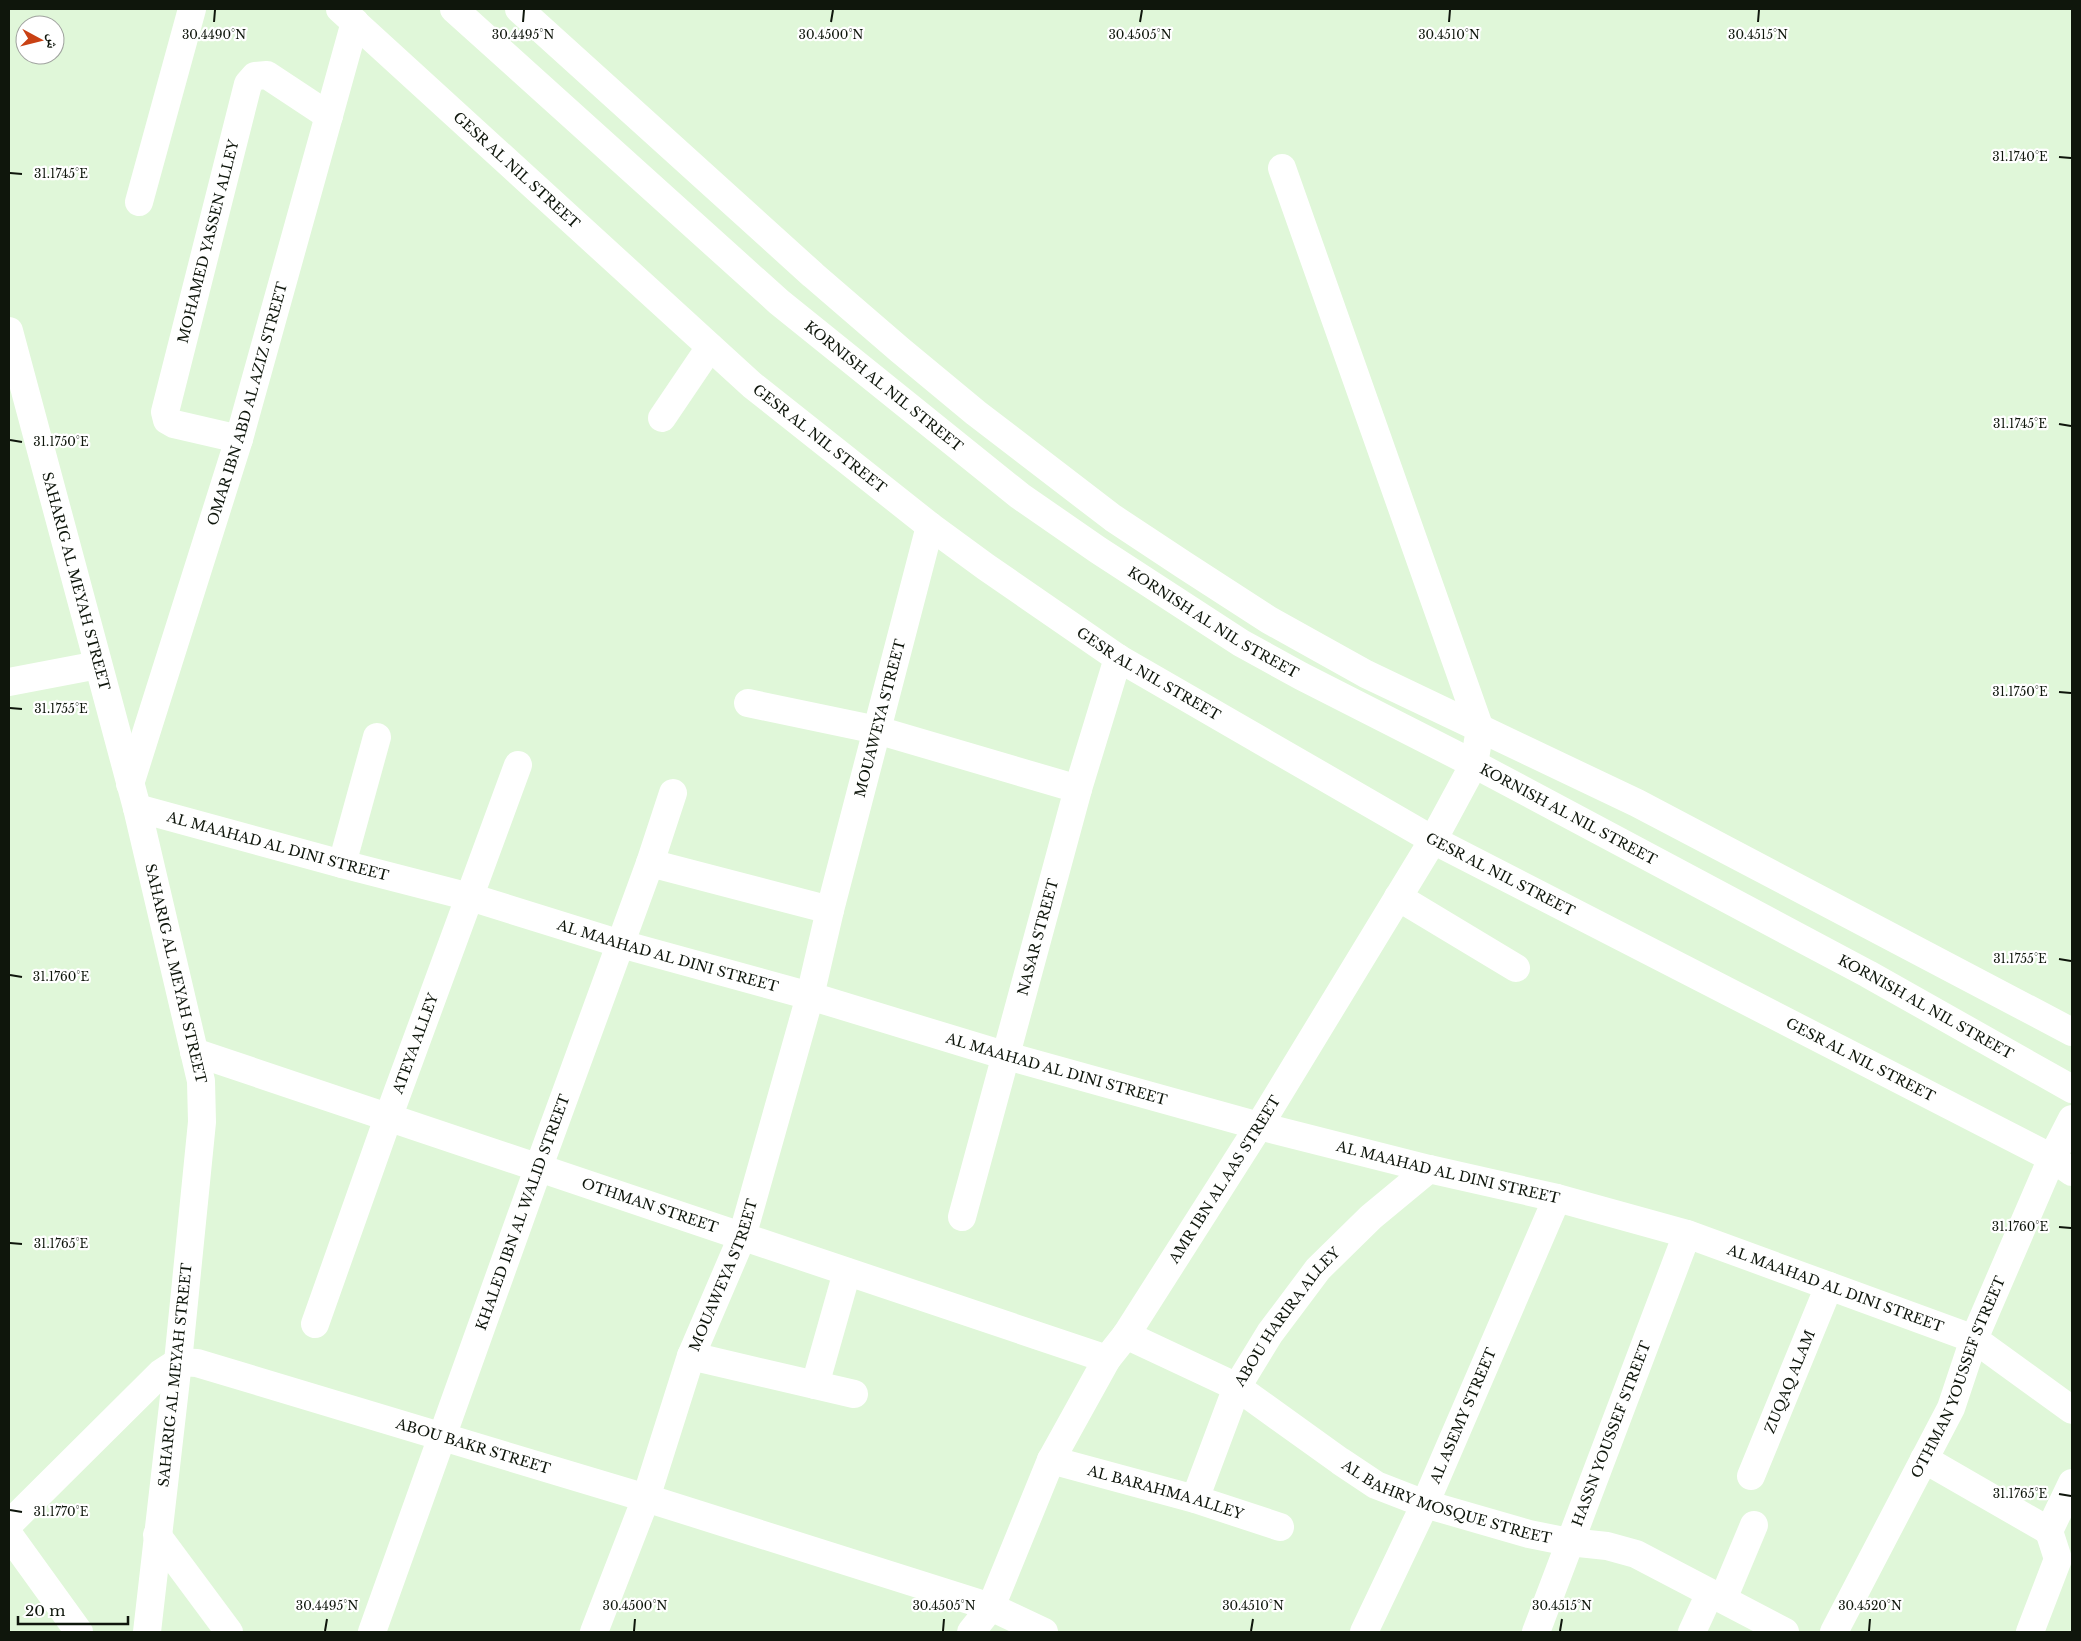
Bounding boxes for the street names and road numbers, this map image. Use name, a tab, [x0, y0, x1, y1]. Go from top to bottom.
street label: GESR AL NIL STREET	[449, 108, 584, 232]
street label: MOHAMED YASSEN ALLEY	[174, 137, 243, 345]
street label: OMAR IBN ABD AL AZIZ STREET	[203, 280, 291, 528]
street label: KORNISH AL NIL STREET	[801, 317, 966, 455]
street label: GESR AL NIL STREET	[749, 380, 890, 497]
street label: SAHARIG AL MEYAH STREET	[38, 470, 114, 692]
street label: KORNISH AL NIL STREET	[1124, 563, 1302, 682]
street label: GESR AL NIL STREET	[1073, 623, 1224, 724]
street label: MOUAWEYA STREET	[851, 637, 909, 799]
street label: KORNISH AL NIL STREET	[1477, 760, 1660, 869]
street label: AL MAAHAD AL DINI STREET	[164, 807, 391, 885]
street label: GESR AL NIL STREET	[1422, 829, 1578, 920]
street label: SAHARIG AL MEYAH STREET	[141, 862, 210, 1085]
street label: NASAR STREET	[1013, 877, 1062, 998]
street label: AL MAAHAD AL DINI STREET	[554, 915, 780, 996]
street label: KORNISH AL NIL STREET	[1835, 951, 2017, 1063]
street label: ATEYA ALLEY	[388, 990, 442, 1097]
street label: GESR AL NIL STREET	[1783, 1014, 1938, 1105]
street label: AL MAAHAD AL DINI STREET	[943, 1029, 1169, 1109]
street label: KHALED IBN AL WALID STREET	[472, 1092, 574, 1333]
street label: AMR IBN AL AAS STREET	[1164, 1092, 1284, 1268]
street label: AL MAAHAD AL DINI STREET	[1334, 1137, 1562, 1207]
street label: OTHMAN STREET	[579, 1174, 721, 1237]
street label: MOUAWEYA STREET	[685, 1197, 761, 1354]
street label: AL MAAHAD AL DINI STREET	[1724, 1240, 1946, 1336]
street label: ABOU HARIRA ALLEY	[1230, 1243, 1344, 1390]
street label: SAHARIG AL MEYAH STREET	[154, 1262, 196, 1488]
street label: OTHMAN YOUSSEF STREET	[1907, 1273, 2009, 1481]
street label: ZUQAQ ALAM	[1761, 1327, 1819, 1436]
street label: HASSN YOUSSEF STREET	[1568, 1339, 1655, 1529]
street label: AL ASEMY STREET	[1426, 1345, 1500, 1487]
street label: ABOU BAKR STREET	[393, 1414, 553, 1478]
street label: AL BAHRY MOSQUE STREET	[1338, 1455, 1553, 1547]
street label: AL BARAHMA ALLEY	[1085, 1461, 1246, 1524]

